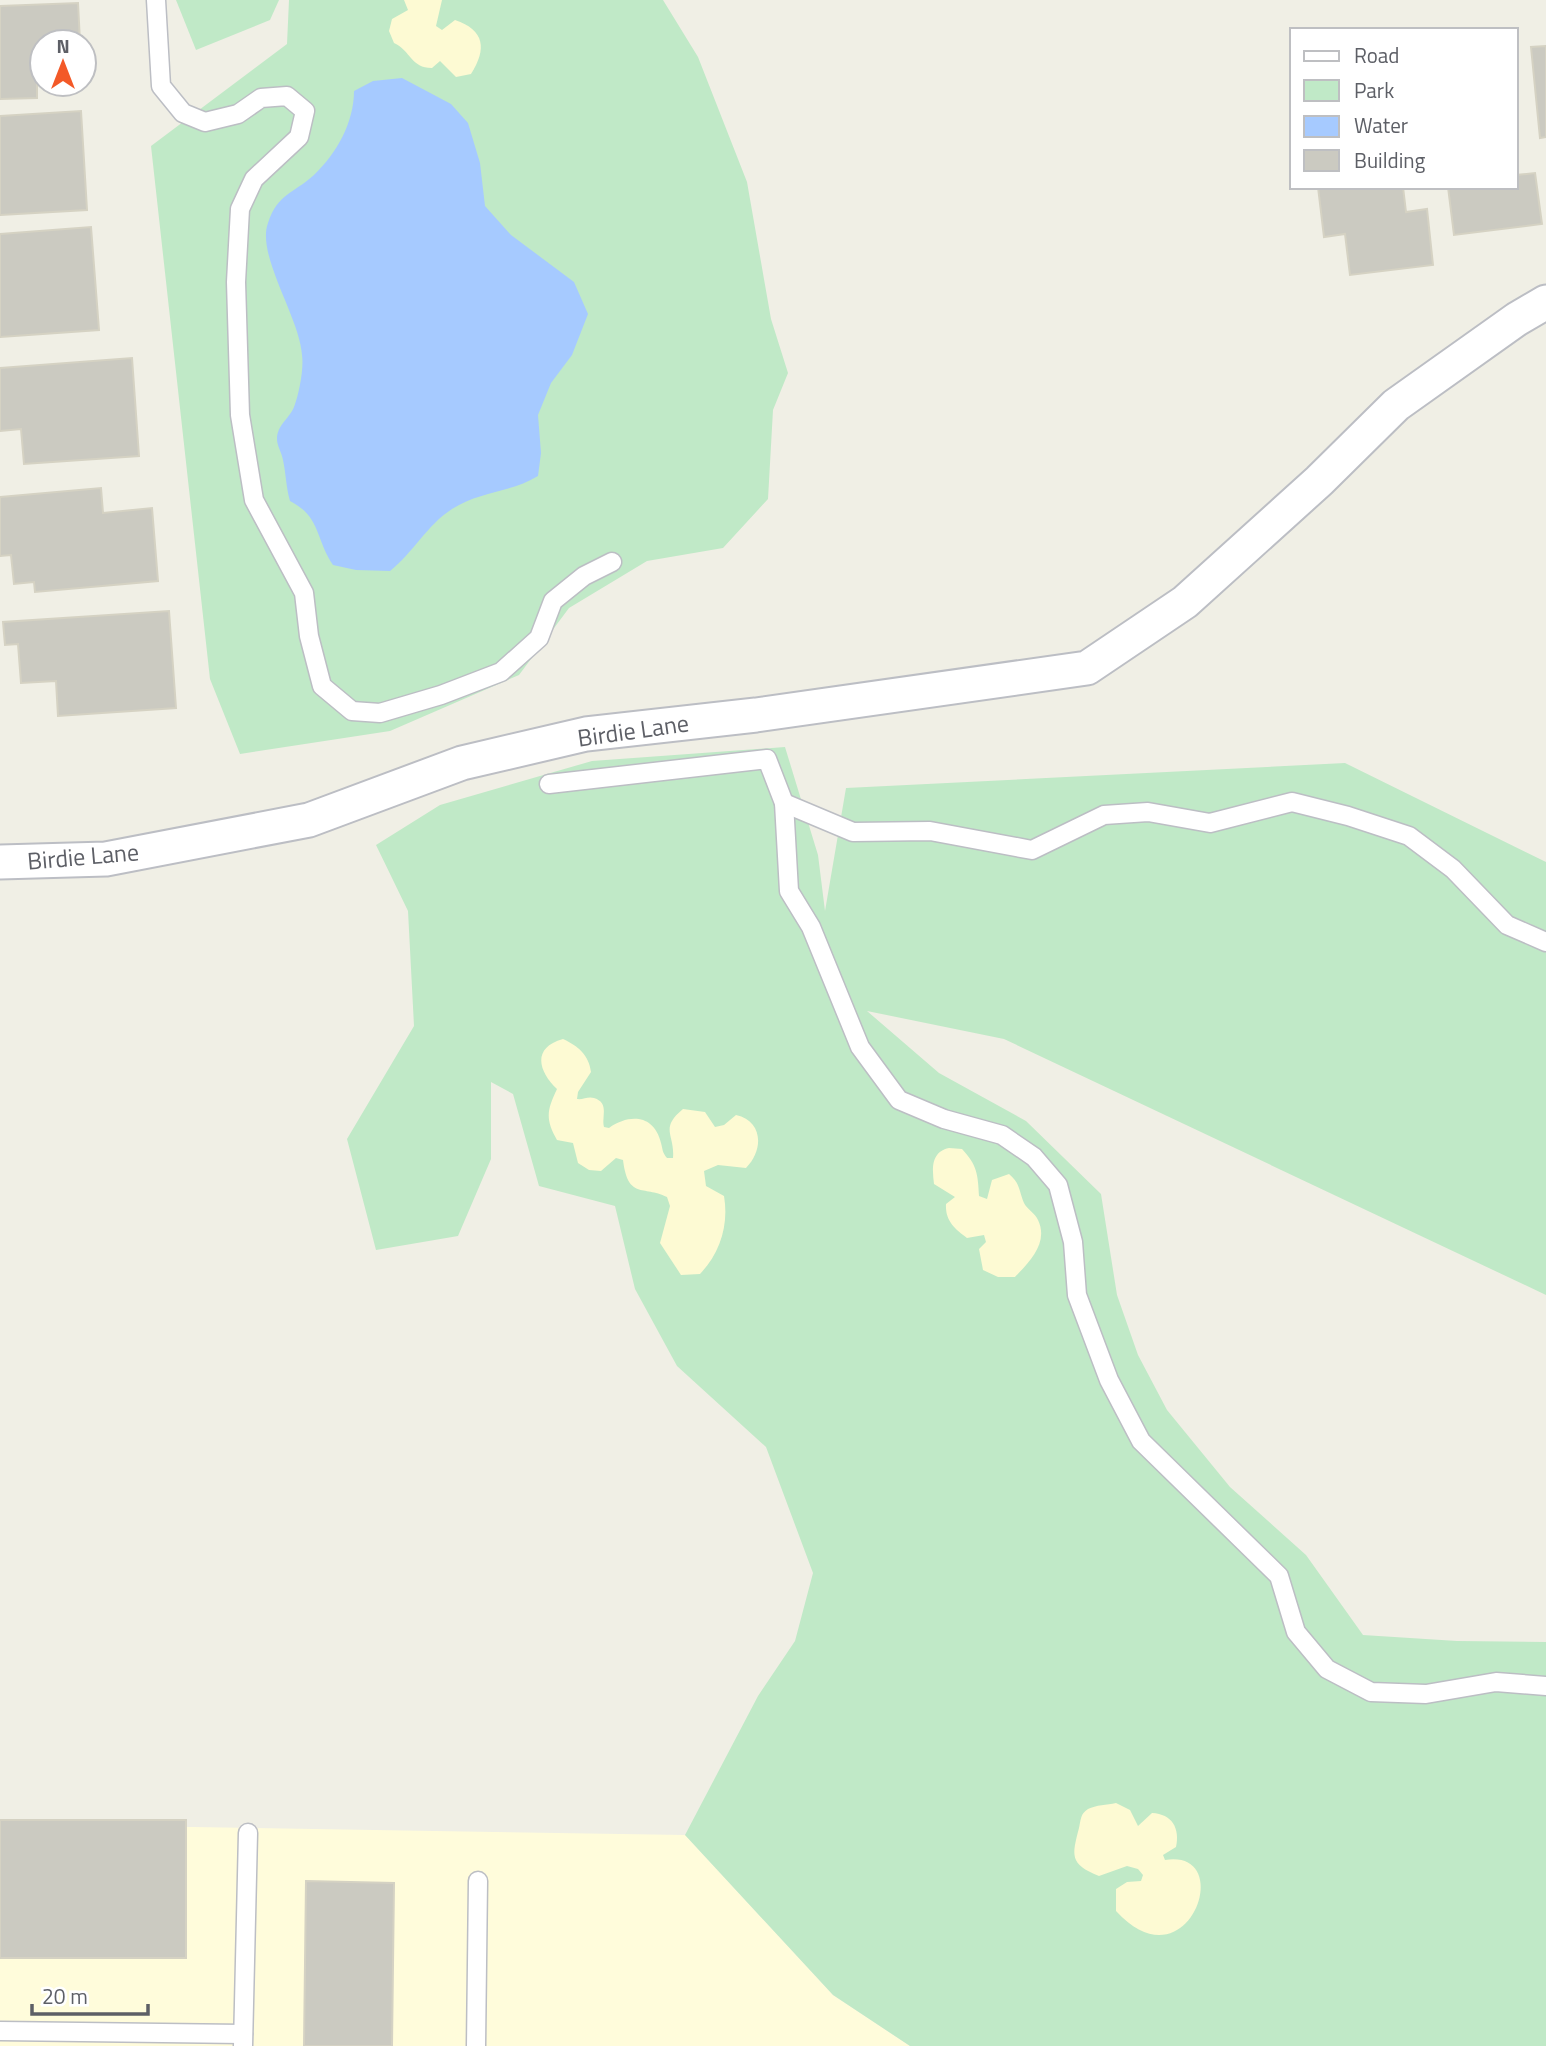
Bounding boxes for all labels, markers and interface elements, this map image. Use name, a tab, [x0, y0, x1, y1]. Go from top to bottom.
north arrow	[28, 28, 98, 98]
legend	[1290, 28, 1518, 189]
text: N	[56, 31, 70, 60]
text: Road	[1354, 39, 1399, 71]
text: Park	[1354, 74, 1394, 106]
text: Water	[1354, 109, 1408, 141]
text: Building	[1354, 144, 1426, 176]
street label: Birdie Lane	[575, 704, 691, 756]
street label: Birdie Lane	[26, 833, 140, 879]
scale bar	[32, 1972, 147, 2016]
text: 20 m	[42, 1980, 88, 2012]

